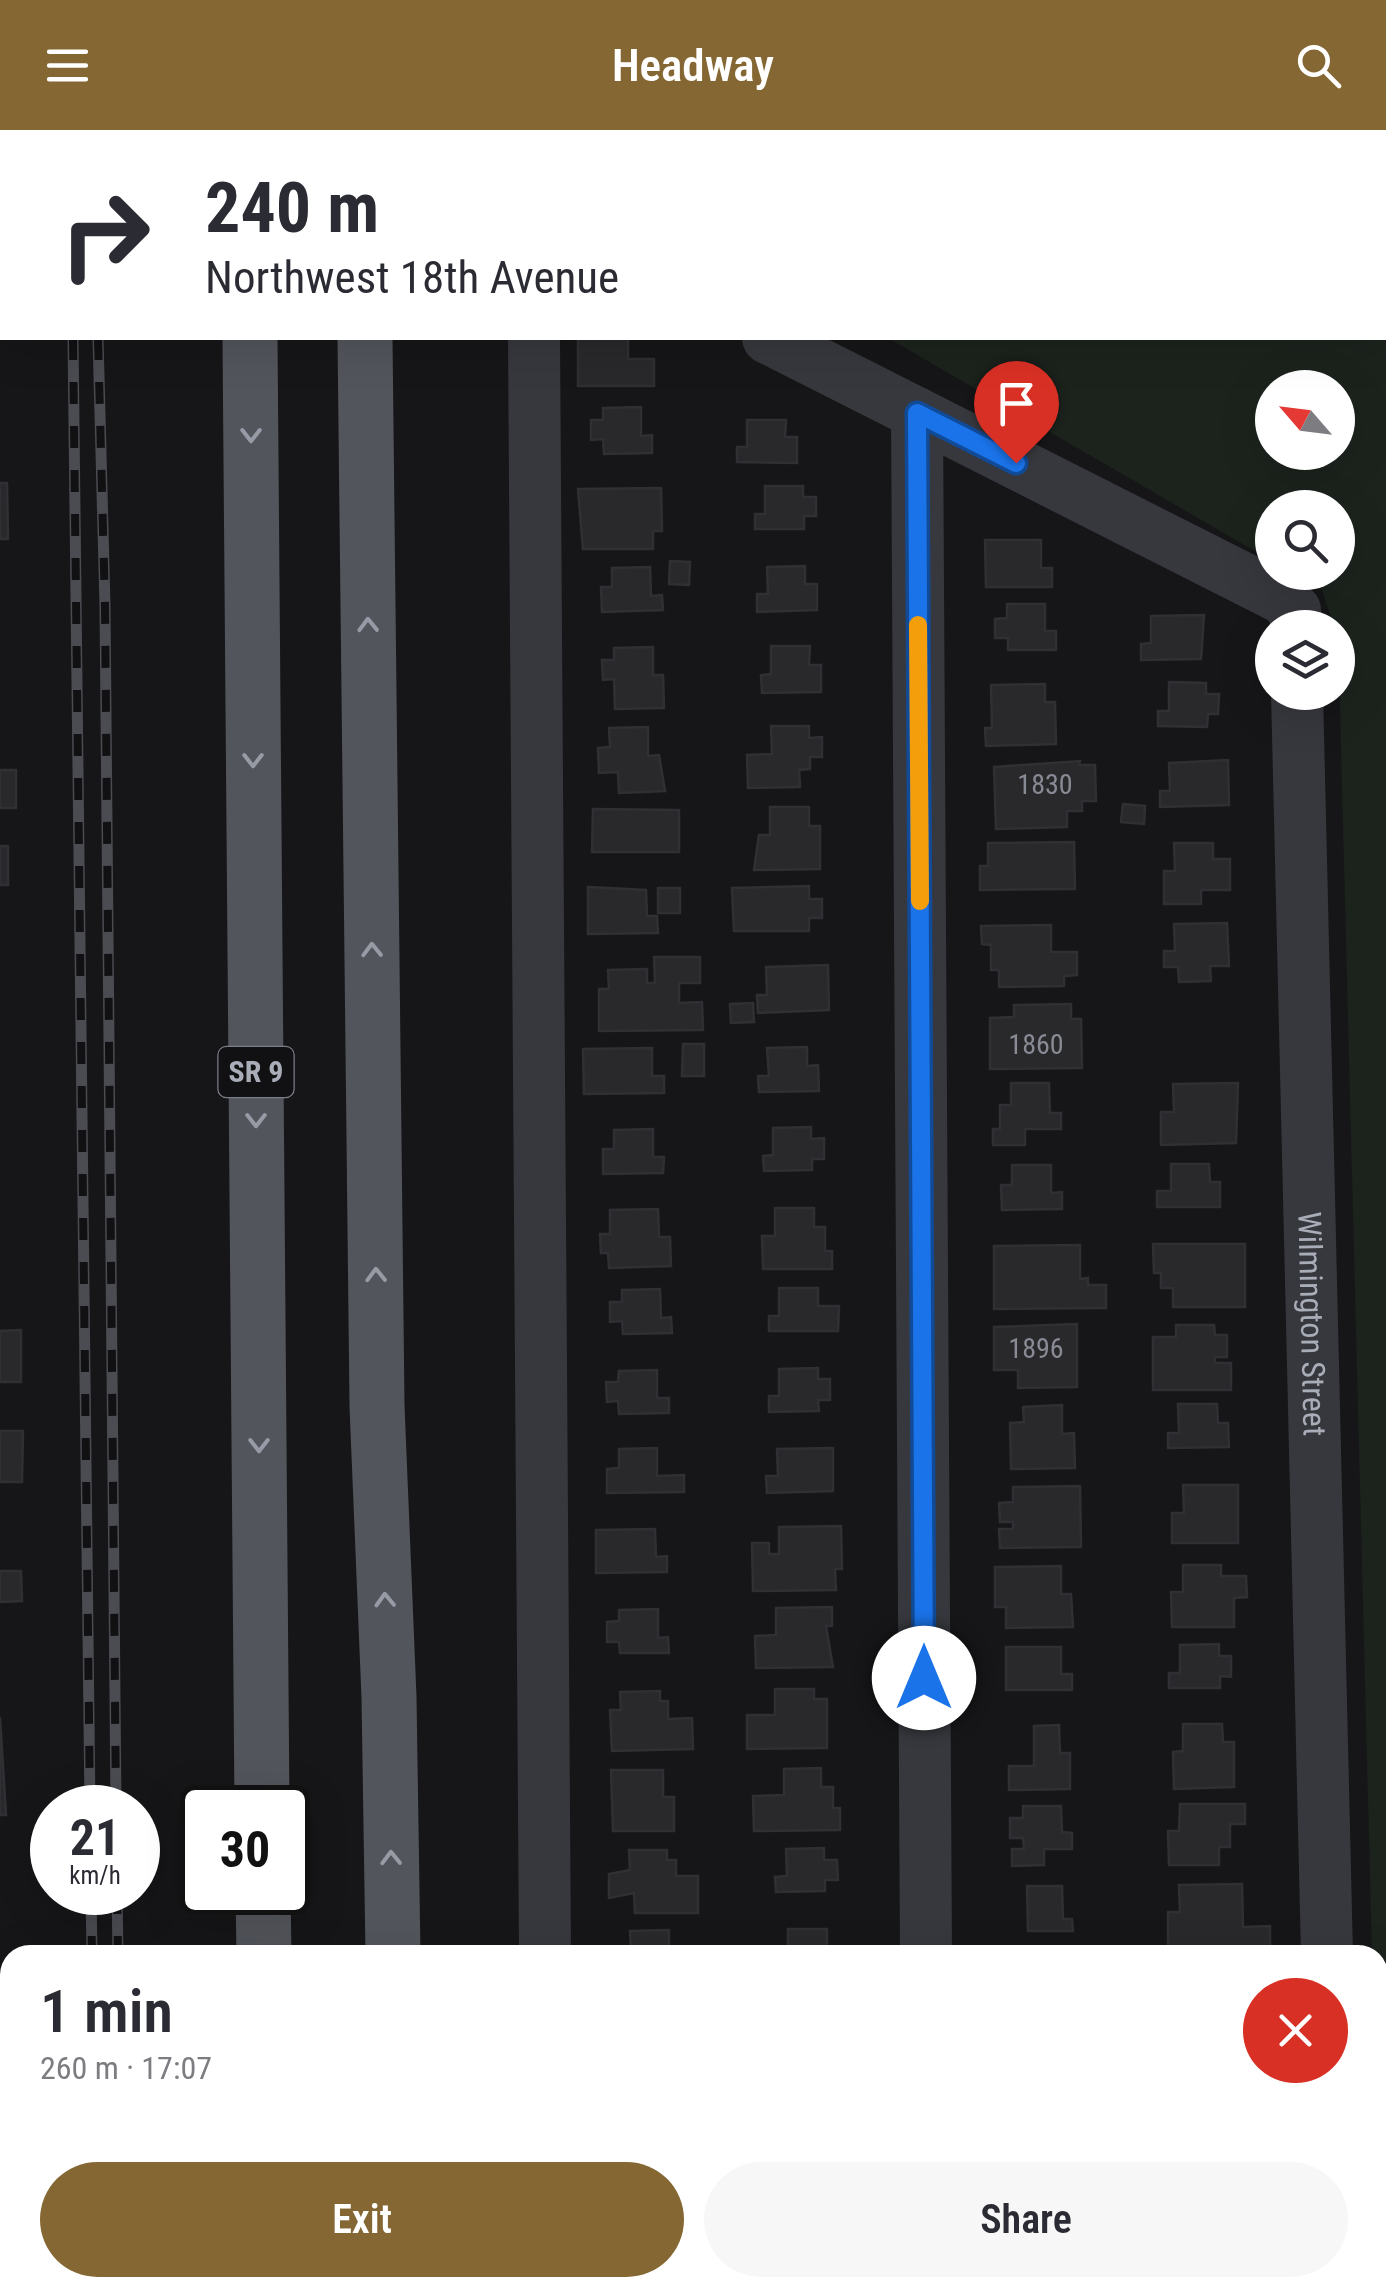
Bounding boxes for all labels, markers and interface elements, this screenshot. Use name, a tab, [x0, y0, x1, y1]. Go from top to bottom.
icon: menu	[40, 38, 95, 93]
icon: search	[1291, 38, 1346, 93]
text: Headway	[612, 39, 774, 92]
text: 240 m	[205, 167, 379, 249]
icon: right	[40, 170, 170, 300]
text: Northwest 18th Avenue	[205, 251, 619, 304]
pin	[974, 361, 1059, 464]
north arrow	[1255, 370, 1355, 470]
map controls	[1255, 370, 1355, 710]
icon: arrive	[989, 376, 1044, 431]
one-way arrow	[240, 428, 262, 443]
button: search	[1255, 490, 1355, 590]
button: layers	[1255, 610, 1355, 710]
one-way arrow	[358, 617, 379, 633]
one-way arrow	[243, 752, 264, 768]
house number: 1830	[1017, 768, 1073, 801]
one-way arrow	[361, 941, 383, 956]
house number: 1860	[1008, 1028, 1064, 1061]
road number: SR 9	[218, 1047, 294, 1097]
one-way arrow	[246, 1112, 267, 1128]
street label: Wilmington Street	[1290, 1211, 1334, 1437]
one-way arrow	[365, 1266, 386, 1282]
house number: 1896	[1008, 1332, 1064, 1365]
one-way arrow	[248, 1438, 270, 1453]
one-way arrow	[375, 1591, 396, 1607]
position arrow	[872, 1626, 976, 1730]
speed limit sign: 30	[180, 1785, 310, 1915]
text: 21	[70, 1809, 120, 1867]
one-way arrow	[381, 1849, 402, 1865]
text: km/h	[69, 1861, 121, 1890]
text: 1 min	[40, 1976, 173, 2047]
button: close	[1243, 1978, 1348, 2083]
text: 260 m · 17:07	[40, 2049, 212, 2087]
button: Exit	[40, 2162, 684, 2277]
button: Share	[704, 2162, 1348, 2277]

